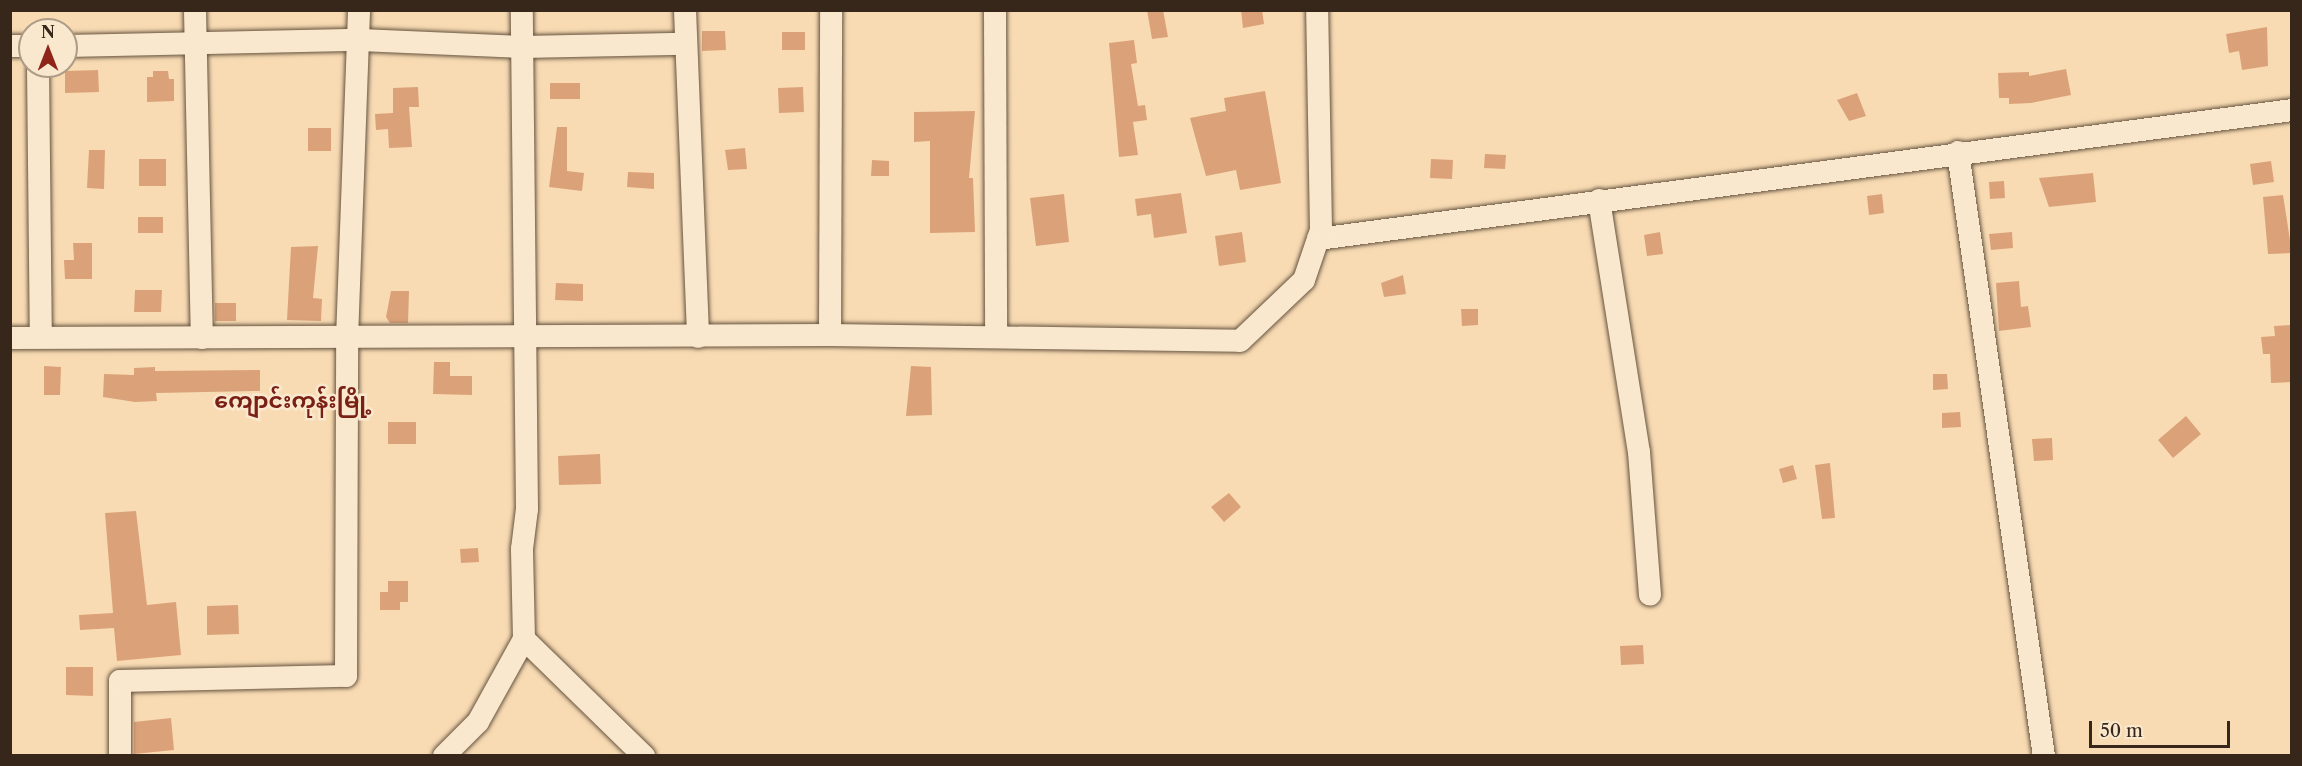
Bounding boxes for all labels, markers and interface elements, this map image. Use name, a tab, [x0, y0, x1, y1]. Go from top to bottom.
north arrow	[18, 18, 78, 78]
text: N	[41, 22, 55, 42]
district label: ကျောင်းကုန်းမြို့	[214, 388, 372, 414]
scale bar	[2092, 709, 2233, 747]
text: 50 m	[2100, 720, 2143, 742]

